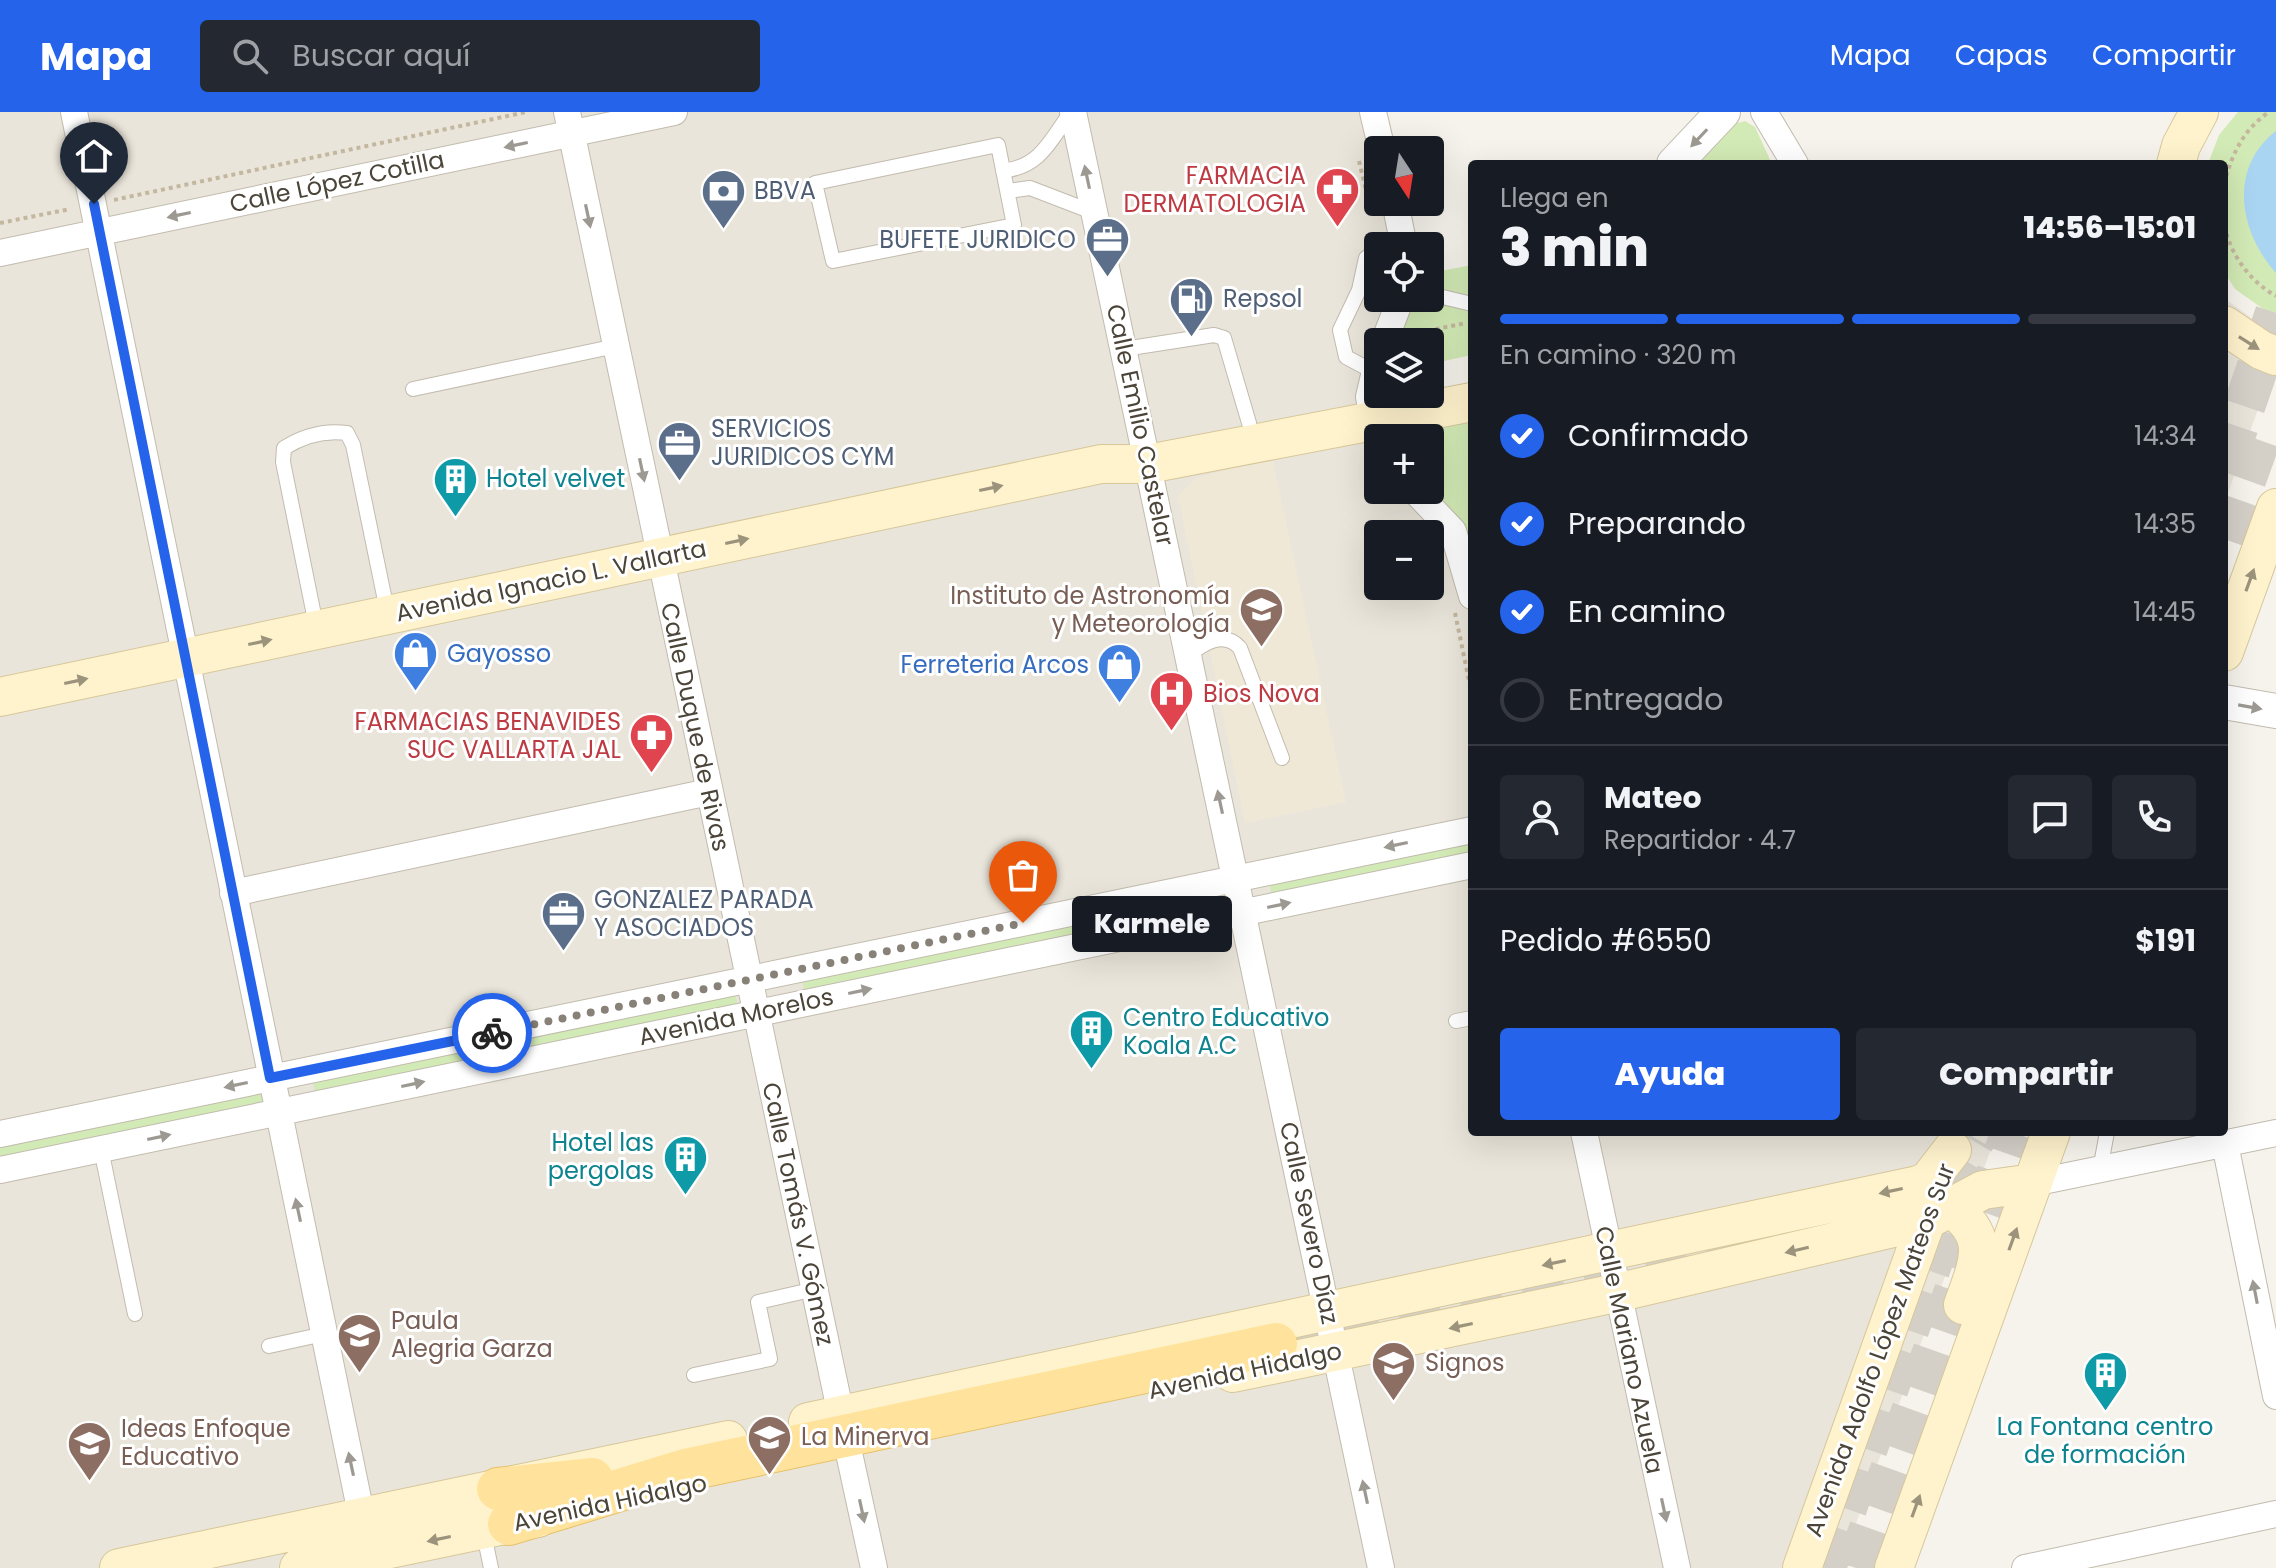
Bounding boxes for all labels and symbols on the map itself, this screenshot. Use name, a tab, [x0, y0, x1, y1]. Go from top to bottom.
pin	[60, 122, 128, 204]
one-way arrow	[1690, 128, 1708, 147]
north arrow	[1364, 136, 1444, 216]
one-way arrow	[503, 139, 528, 152]
street label: Calle López Cotilla	[227, 143, 447, 220]
place label: FARMACIA DERMATOLOGIA	[1123, 159, 1306, 220]
one-way arrow	[1080, 164, 1093, 189]
pharmacy icon: FARMACIA DERMATOLOGIA	[1313, 166, 1361, 229]
bank icon: BBVA	[699, 167, 747, 230]
place label: BBVA	[754, 174, 816, 207]
one-way arrow	[583, 203, 595, 228]
one-way arrow	[166, 209, 191, 222]
office icon: BUFETE JURIDICO	[1083, 216, 1131, 279]
place label: BUFETE JURIDICO	[879, 223, 1076, 256]
fuel station icon: Repsol	[1168, 275, 1216, 338]
place label: Repsol	[1223, 282, 1303, 315]
street label: Calle Emilio Castelar	[1099, 301, 1182, 549]
one-way arrow	[2237, 335, 2260, 350]
place label: SERVICIOS JURIDICOS CYM	[711, 412, 894, 473]
office icon: SERVICIOS JURIDICOS CYM	[656, 419, 704, 482]
building icon: Hotel velvet	[431, 455, 479, 518]
one-way arrow	[636, 458, 649, 483]
place label: Hotel velvet	[486, 462, 625, 495]
one-way arrow	[979, 481, 1004, 494]
street label: Avenida Ignacio L. Vallarta	[393, 531, 709, 630]
one-way arrow	[724, 535, 749, 547]
one-way arrow	[2244, 568, 2257, 592]
place label: Instituto de Astronomía y Meteorología	[950, 579, 1230, 640]
school or university icon: Instituto de Astronomía y Meteorología	[1237, 586, 1285, 649]
street label: Calle Duque de Rivas	[653, 600, 738, 854]
shop icon: Gayosso	[392, 630, 440, 693]
one-way arrow	[248, 635, 273, 648]
place label: Gayosso	[447, 637, 551, 670]
shop icon: Ferreteria Arcos	[1096, 641, 1144, 704]
place label: Ferreteria Arcos	[901, 648, 1089, 681]
hospital icon: Bios Nova	[1148, 670, 1196, 733]
one-way arrow	[64, 674, 89, 687]
place label: Bios Nova	[1203, 677, 1320, 710]
one-way arrow	[2238, 701, 2263, 714]
place label: FARMACIAS BENAVIDES SUC VALLARTA JAL	[355, 705, 621, 766]
pharmacy icon: FARMACIAS BENAVIDES SUC VALLARTA JAL	[628, 712, 676, 775]
one-way arrow	[1213, 789, 1226, 814]
one-way arrow	[1383, 840, 1408, 852]
pin	[989, 841, 1057, 923]
place label: GONZALEZ PARADA Y ASOCIADOS	[594, 883, 814, 944]
office icon: GONZALEZ PARADA Y ASOCIADOS	[539, 890, 587, 953]
callout: Karmele	[1071, 895, 1231, 951]
one-way arrow	[1267, 898, 1292, 910]
street label: Avenida Morelos	[635, 980, 836, 1053]
one-way arrow	[847, 985, 872, 997]
courier	[452, 993, 532, 1073]
place label: Centro Educativo Koala A.C	[1123, 1001, 1329, 1062]
building icon: Centro Educativo Koala A.C	[1068, 1008, 1116, 1071]
one-way arrow	[401, 1077, 426, 1090]
street label: Calle Tomás V. Gómez	[754, 1079, 843, 1349]
one-way arrow	[223, 1080, 248, 1092]
street label: Calle Severo Díaz	[1272, 1119, 1347, 1327]
place label: Hotel las pergolas	[548, 1126, 654, 1187]
one-way arrow	[146, 1130, 171, 1142]
building icon: Hotel las pergolas	[661, 1133, 709, 1196]
street label: Avenida Adolfo López Mateos Sur	[1796, 1158, 1963, 1541]
one-way arrow	[1878, 1185, 1903, 1198]
one-way arrow	[291, 1197, 304, 1222]
street label: Calle Mariano Azuela	[1587, 1223, 1672, 1477]
one-way arrow	[2007, 1227, 2020, 1251]
one-way arrow	[1784, 1245, 1809, 1257]
one-way arrow	[1541, 1257, 1566, 1269]
one-way arrow	[2248, 1279, 2261, 1304]
place label: Paula Alegria Garza	[391, 1304, 553, 1365]
school or university icon: Paula Alegria Garza	[336, 1311, 384, 1374]
one-way arrow	[1448, 1320, 1473, 1333]
street label: Avenida Hidalgo	[1145, 1334, 1345, 1407]
school or university icon: Signos	[1370, 1339, 1418, 1402]
place label: Signos	[1425, 1346, 1504, 1379]
building icon: La Fontana centro de formación	[2081, 1349, 2129, 1412]
place label: La Fontana centro de formación	[1997, 1410, 2213, 1471]
place label: Ideas Enfoque Educativo	[121, 1412, 291, 1473]
school or university icon: La Minerva	[746, 1413, 794, 1476]
school or university icon: Ideas Enfoque Educativo	[66, 1419, 114, 1482]
place label: La Minerva	[801, 1420, 929, 1453]
one-way arrow	[344, 1451, 357, 1476]
street label: Avenida Hidalgo	[510, 1466, 710, 1539]
one-way arrow	[1358, 1479, 1371, 1504]
one-way arrow	[1911, 1494, 1923, 1518]
one-way arrow	[1658, 1497, 1671, 1522]
one-way arrow	[856, 1498, 869, 1523]
one-way arrow	[426, 1533, 451, 1546]

